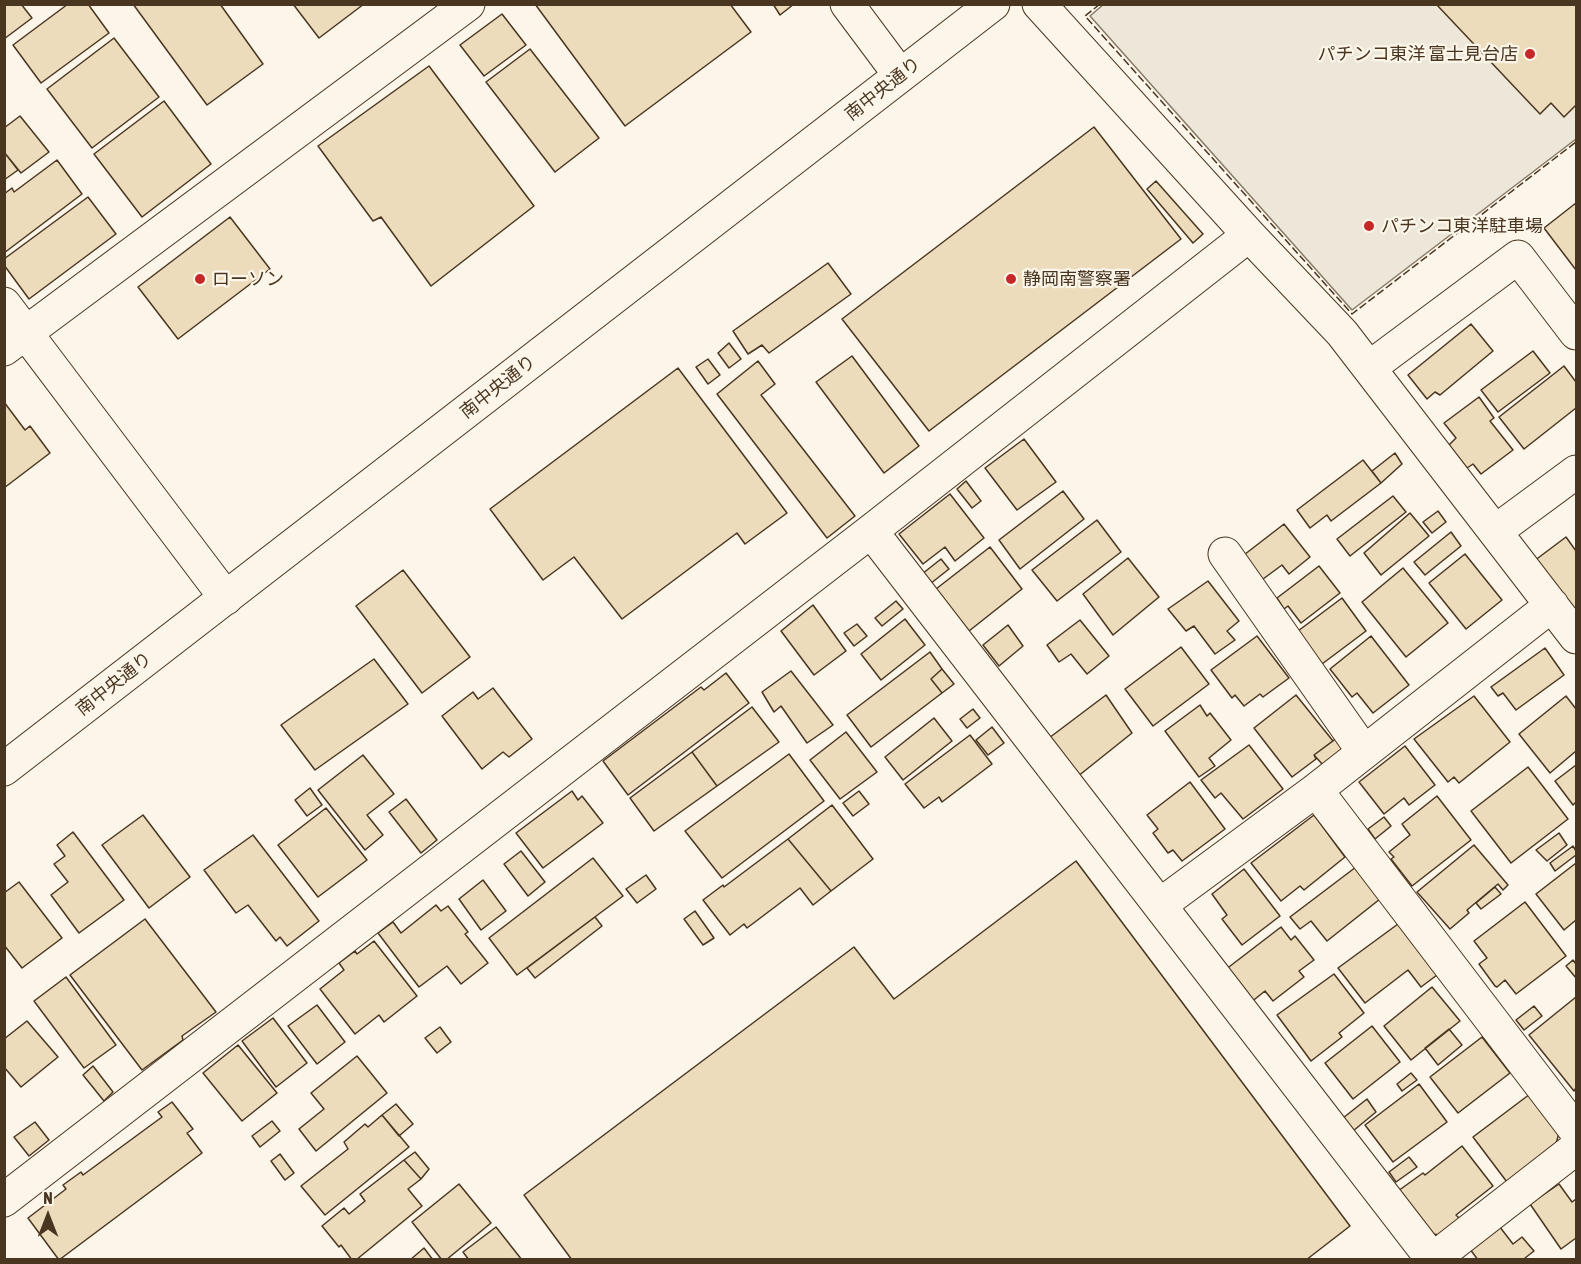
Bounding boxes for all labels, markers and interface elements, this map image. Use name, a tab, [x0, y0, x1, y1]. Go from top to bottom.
place label: パチンコ東洋 富士見台店	[1318, 43, 1518, 65]
marker: パチンコ東洋 富士見台店	[1523, 47, 1537, 61]
street label: 南中央通り	[841, 53, 925, 125]
place label: パチンコ東洋駐車場	[1381, 215, 1543, 237]
marker: パチンコ東洋駐車場	[1362, 219, 1376, 233]
place label: ローソン	[212, 268, 284, 290]
place label: 静岡南警察署	[1023, 268, 1131, 290]
marker: ローソン	[193, 272, 207, 286]
marker: 静岡南警察署	[1004, 272, 1018, 286]
street label: 南中央通り	[456, 351, 540, 423]
street label: 南中央通り	[72, 648, 156, 720]
north arrow	[18, 1186, 78, 1246]
text: N	[43, 1189, 53, 1207]

